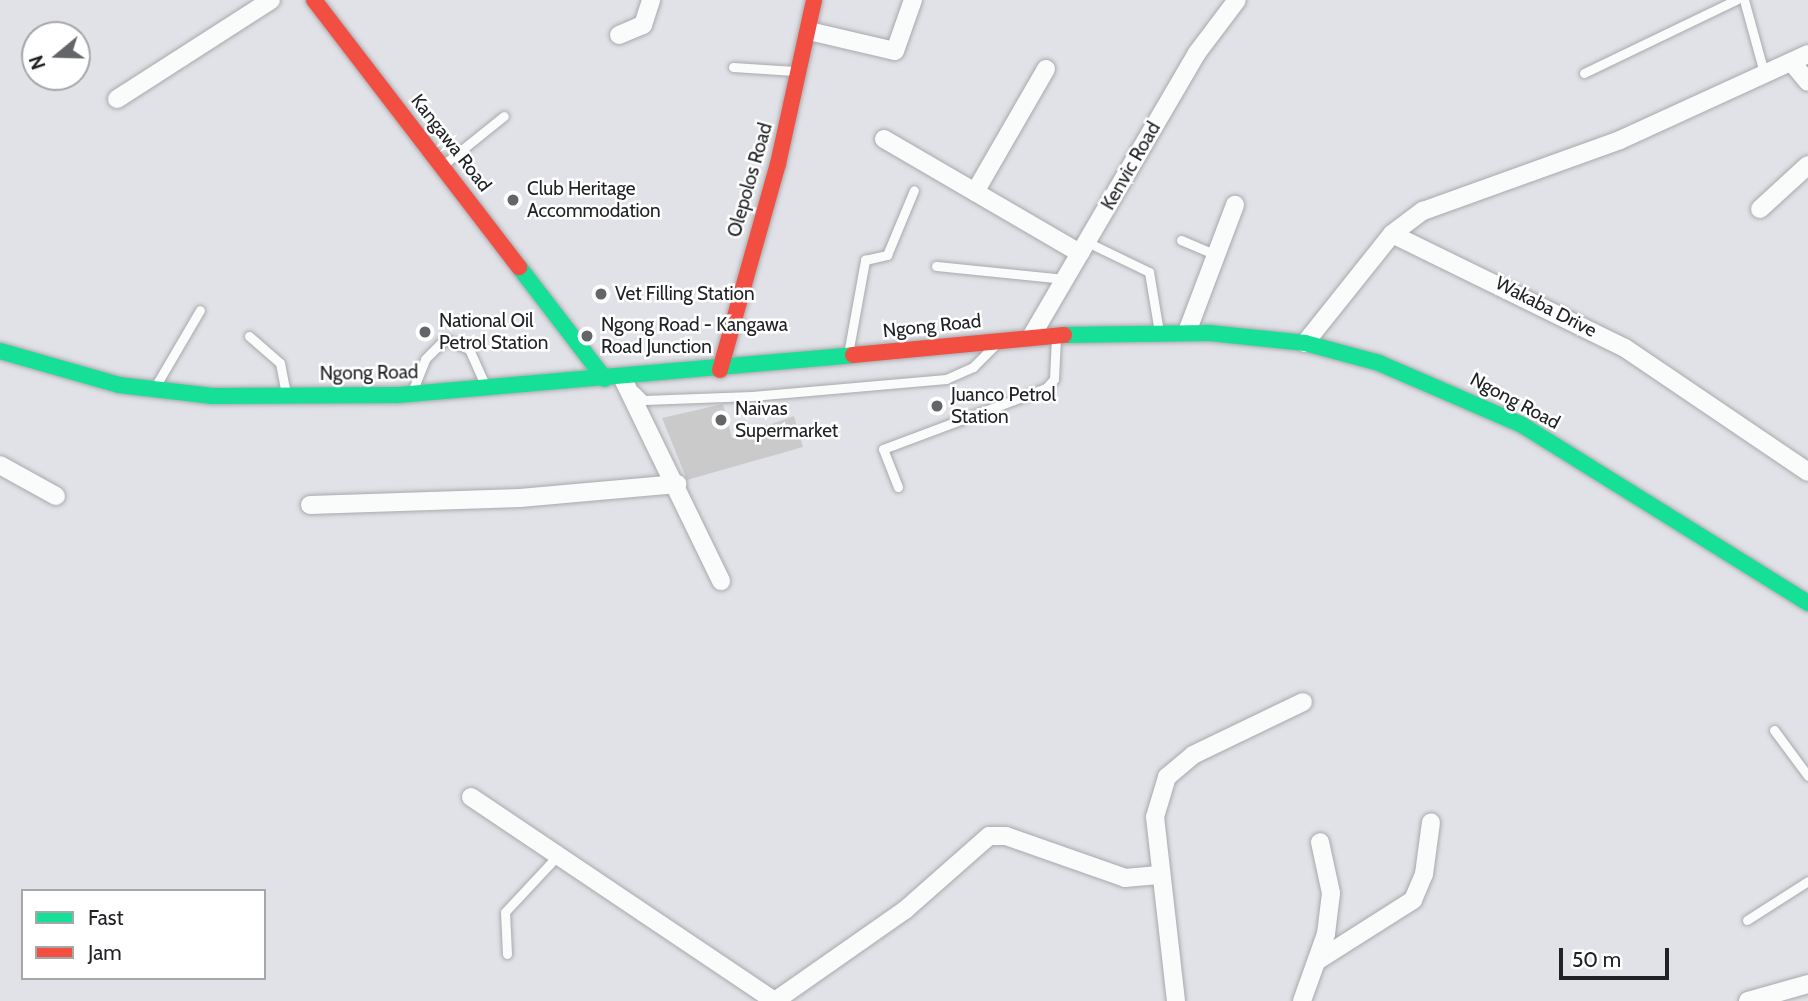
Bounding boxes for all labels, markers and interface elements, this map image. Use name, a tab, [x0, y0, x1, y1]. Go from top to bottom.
north arrow	[21, 21, 91, 91]
text: N	[25, 52, 51, 72]
street label: Kangawa Road	[406, 90, 496, 196]
street label: Kenvic Road	[1097, 118, 1165, 214]
street label: Olepolos Road	[723, 120, 777, 240]
place label: Club Heritage Accommodation	[527, 178, 661, 222]
marker: Club Heritage Accommodation	[505, 192, 521, 208]
street label: Wakaba Drive	[1492, 272, 1600, 342]
place label: Vet Filling Station	[615, 283, 755, 305]
marker: Vet Filling Station	[593, 286, 609, 302]
place label: National Oil Petrol Station	[439, 310, 548, 354]
street label: Ngong Road	[882, 310, 982, 342]
place label: Ngong Road - Kangawa Road Junction	[601, 314, 788, 358]
marker: National Oil Petrol Station	[417, 324, 433, 340]
marker: Ngong Road - Kangawa Road Junction	[579, 328, 595, 344]
street label: Ngong Road	[320, 361, 418, 385]
street label: Ngong Road	[1466, 368, 1564, 434]
place label: Juanco Petrol Station	[951, 384, 1056, 428]
place label: Naivas Supermarket	[735, 398, 838, 442]
marker: Juanco Petrol Station	[929, 398, 945, 414]
marker: Naivas Supermarket	[713, 412, 729, 428]
legend	[21, 889, 266, 980]
text: Fast	[88, 905, 124, 930]
scale bar	[1563, 934, 1673, 978]
text: Jam	[88, 940, 122, 965]
text: 50 m	[1572, 947, 1621, 972]

